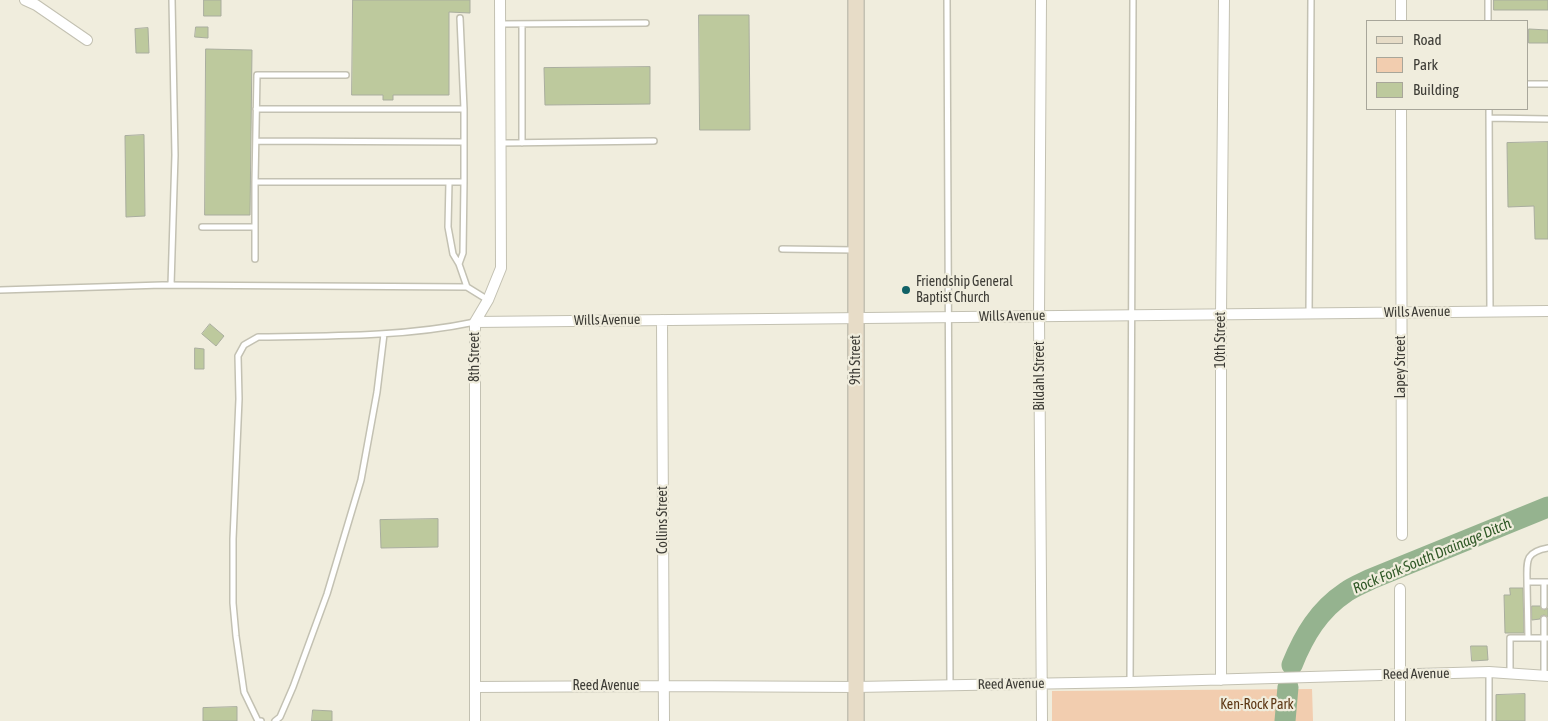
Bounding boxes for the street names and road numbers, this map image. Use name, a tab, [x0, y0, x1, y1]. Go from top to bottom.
street label: Wills Avenue	[1384, 303, 1450, 321]
street label: Wills Avenue	[979, 307, 1045, 325]
street label: Wills Avenue	[574, 311, 640, 329]
street label: 10th Street	[1213, 312, 1229, 368]
street label: 8th Street	[467, 332, 483, 382]
street label: 9th Street	[848, 335, 864, 385]
street label: Lapey Street	[1393, 335, 1409, 399]
street label: Bildahl Street	[1032, 341, 1048, 411]
street label: Collins Street	[655, 486, 671, 554]
street label: Reed Avenue	[1382, 665, 1450, 683]
street label: Reed Avenue	[977, 675, 1045, 693]
street label: Reed Avenue	[573, 678, 639, 694]

